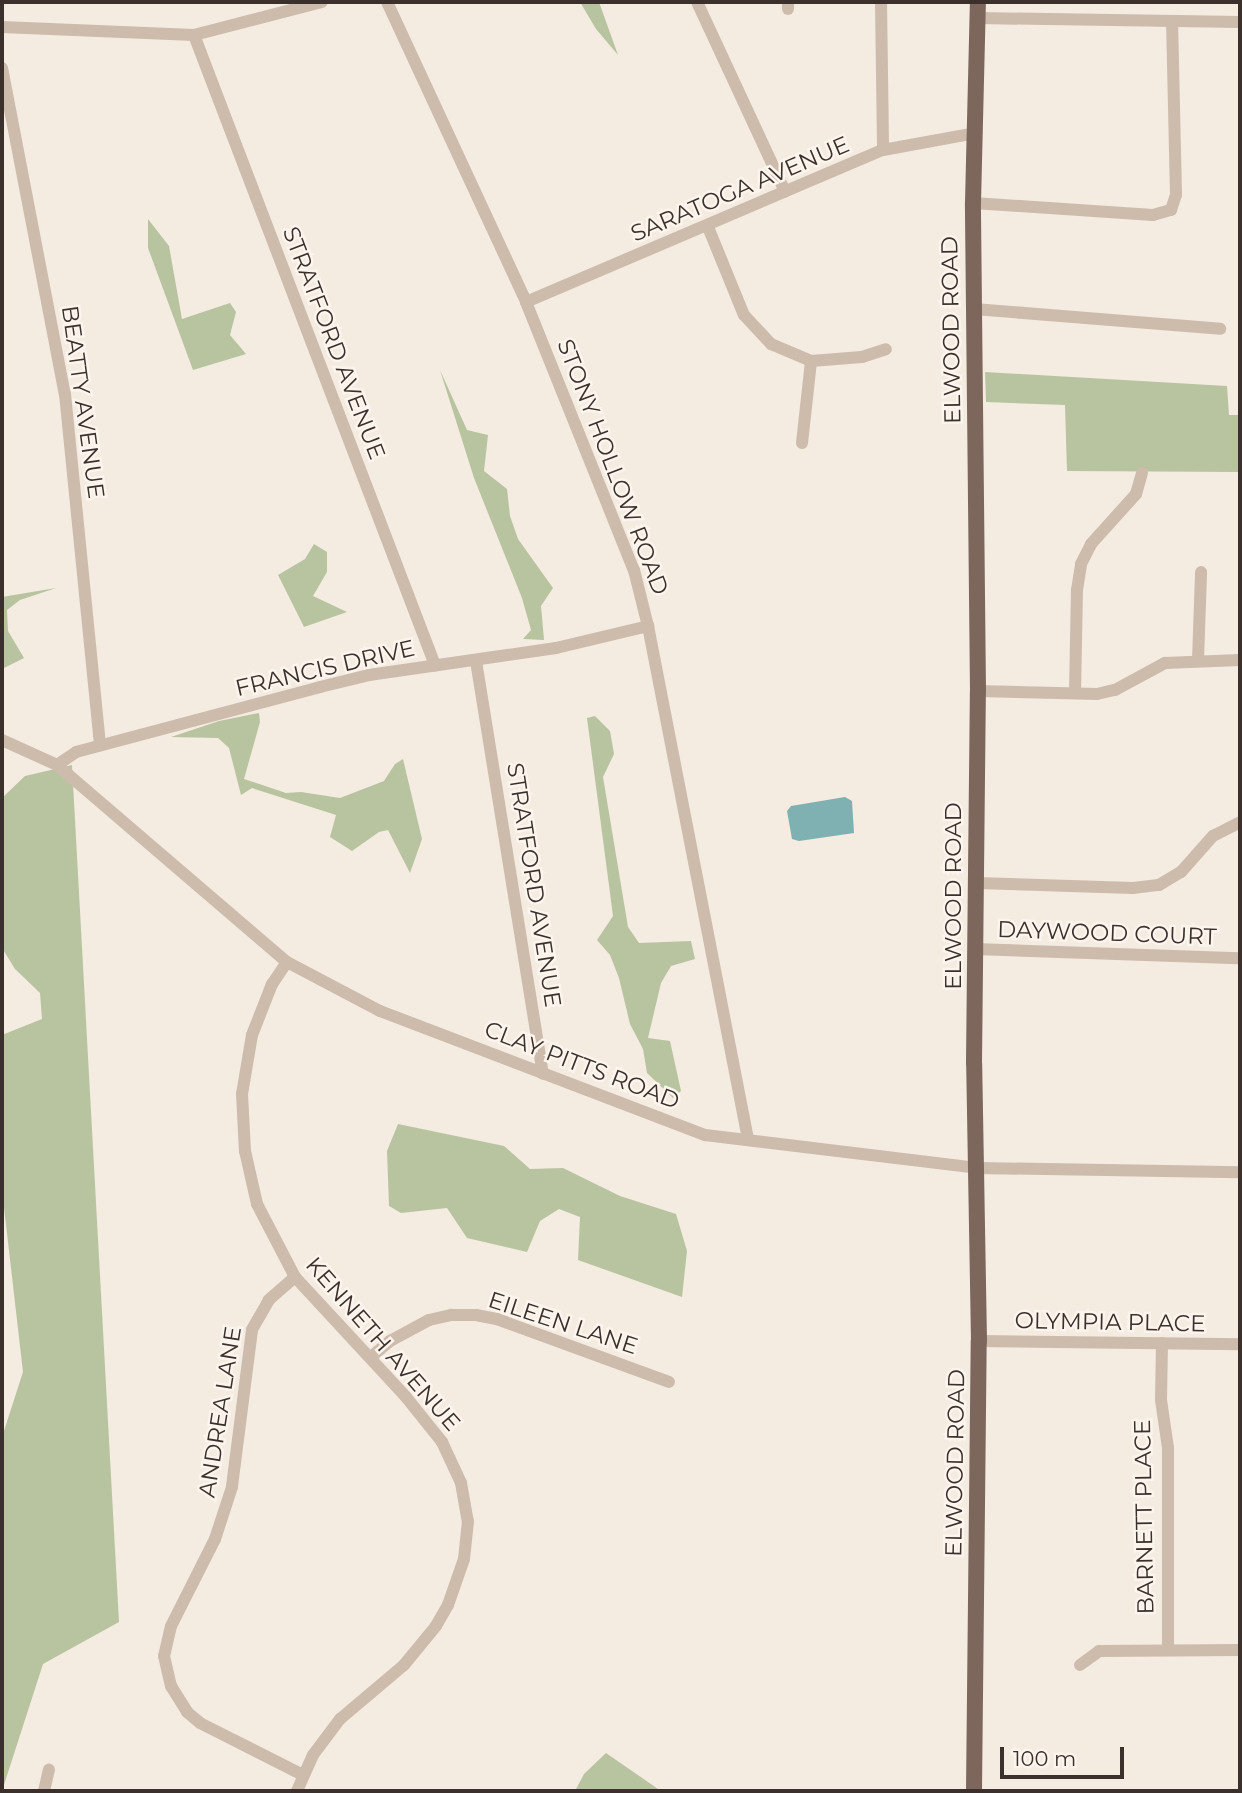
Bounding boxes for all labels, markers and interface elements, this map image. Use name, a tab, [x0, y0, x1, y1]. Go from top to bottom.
street label: SARATOGA AVENUE	[627, 130, 853, 248]
street label: STRATFORD AVENUE	[277, 223, 391, 463]
street label: ELWOOD ROAD	[936, 236, 966, 424]
street label: BEATTY AVENUE	[56, 304, 110, 500]
street label: STONY HOLLOW ROAD	[551, 335, 675, 599]
street label: FRANCIS DRIVE	[233, 634, 417, 702]
street label: STRATFORD AVENUE	[501, 761, 567, 1009]
street label: ELWOOD ROAD	[939, 802, 967, 990]
street label: DAYWOOD COURT	[997, 915, 1217, 951]
street label: CLAY PITTS ROAD	[480, 1015, 684, 1115]
street label: KENNETH AVENUE	[300, 1251, 466, 1437]
street label: EILEEN LANE	[485, 1286, 641, 1360]
street label: OLYMPIA PLACE	[1014, 1307, 1206, 1337]
street label: ANDREA LANE	[193, 1324, 247, 1500]
street label: ELWOOD ROAD	[940, 1369, 970, 1557]
street label: BARNETT PLACE	[1129, 1419, 1159, 1615]
scale bar	[1004, 1734, 1128, 1778]
text: 100 m	[1013, 1746, 1076, 1771]

